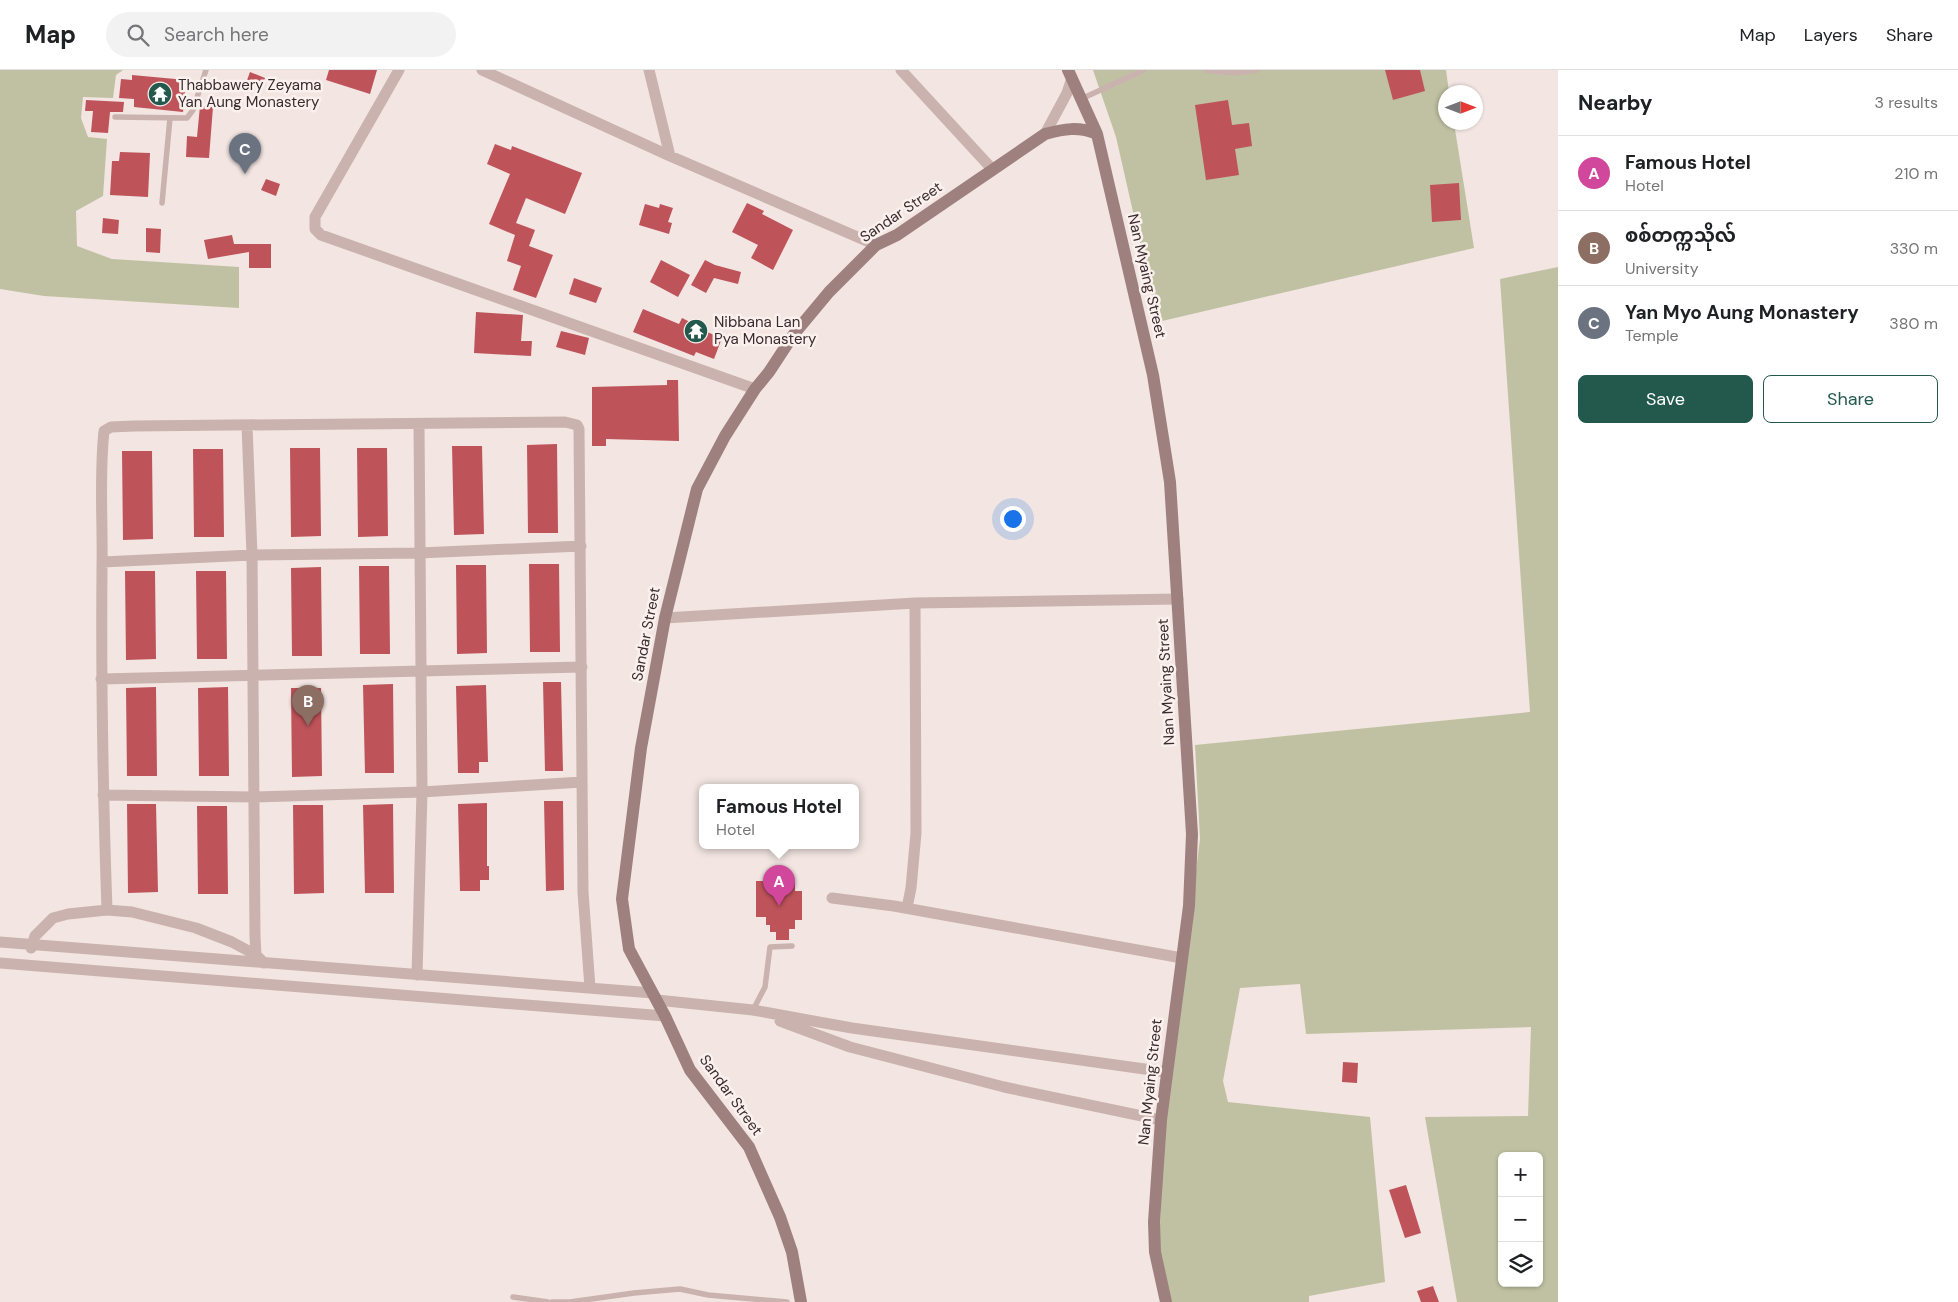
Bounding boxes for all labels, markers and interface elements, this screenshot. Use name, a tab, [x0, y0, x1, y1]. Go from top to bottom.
search box	[106, 12, 456, 57]
text: Map	[25, 19, 76, 50]
icon: search	[124, 21, 152, 49]
text: Search here	[164, 22, 269, 47]
text: Map	[1740, 23, 1776, 47]
text: Layers	[1804, 23, 1858, 47]
text: Share	[1886, 23, 1933, 47]
place label: Thabbawery Zeyama Yan Aung Monastery	[178, 75, 321, 112]
temple icon: Thabbawery Zeyama Yan Aung Monastery	[147, 81, 173, 107]
north arrow	[1438, 85, 1483, 130]
text: Nearby	[1578, 89, 1652, 117]
text: 3 results	[1875, 92, 1938, 113]
pin: C	[229, 133, 261, 174]
text: Famous Hotel	[1625, 150, 1751, 175]
text: A	[1588, 163, 1600, 184]
text: 210 m	[1894, 163, 1938, 184]
text: Hotel	[1625, 175, 1664, 196]
street label: Sandar Street	[856, 177, 946, 247]
street label: Nan Myaing Street	[1123, 212, 1171, 340]
text: စစ်‌တက္ကသိုလ်	[1625, 223, 1736, 248]
text: B	[1589, 238, 1599, 259]
text: 330 m	[1890, 238, 1938, 259]
text: University	[1625, 258, 1699, 279]
text: Yan Myo Aung Monastery	[1625, 300, 1859, 325]
place label: Nibbana Lan Pya Monastery	[714, 312, 817, 349]
text: C	[1588, 313, 1600, 334]
text: 380 m	[1889, 313, 1938, 334]
temple icon: Nibbana Lan Pya Monastery	[683, 318, 709, 344]
text: Temple	[1625, 325, 1679, 346]
button: Save	[1578, 375, 1753, 423]
button: Share	[1763, 375, 1938, 423]
your location	[1000, 506, 1026, 532]
street label: Sandar Street	[627, 585, 665, 683]
street label: Nan Myaing Street	[1153, 618, 1179, 746]
pin: B	[292, 685, 324, 726]
popup	[699, 784, 859, 849]
text: Famous Hotel	[716, 794, 842, 819]
text: Hotel	[716, 819, 755, 840]
pin: A	[763, 865, 795, 906]
street label: Nan Myaing Street	[1133, 1018, 1167, 1146]
street label: Sandar Street	[695, 1051, 767, 1139]
map controls	[1498, 1152, 1543, 1287]
button: +	[1498, 1152, 1543, 1197]
button: −	[1498, 1197, 1543, 1242]
button: layers	[1498, 1242, 1543, 1287]

